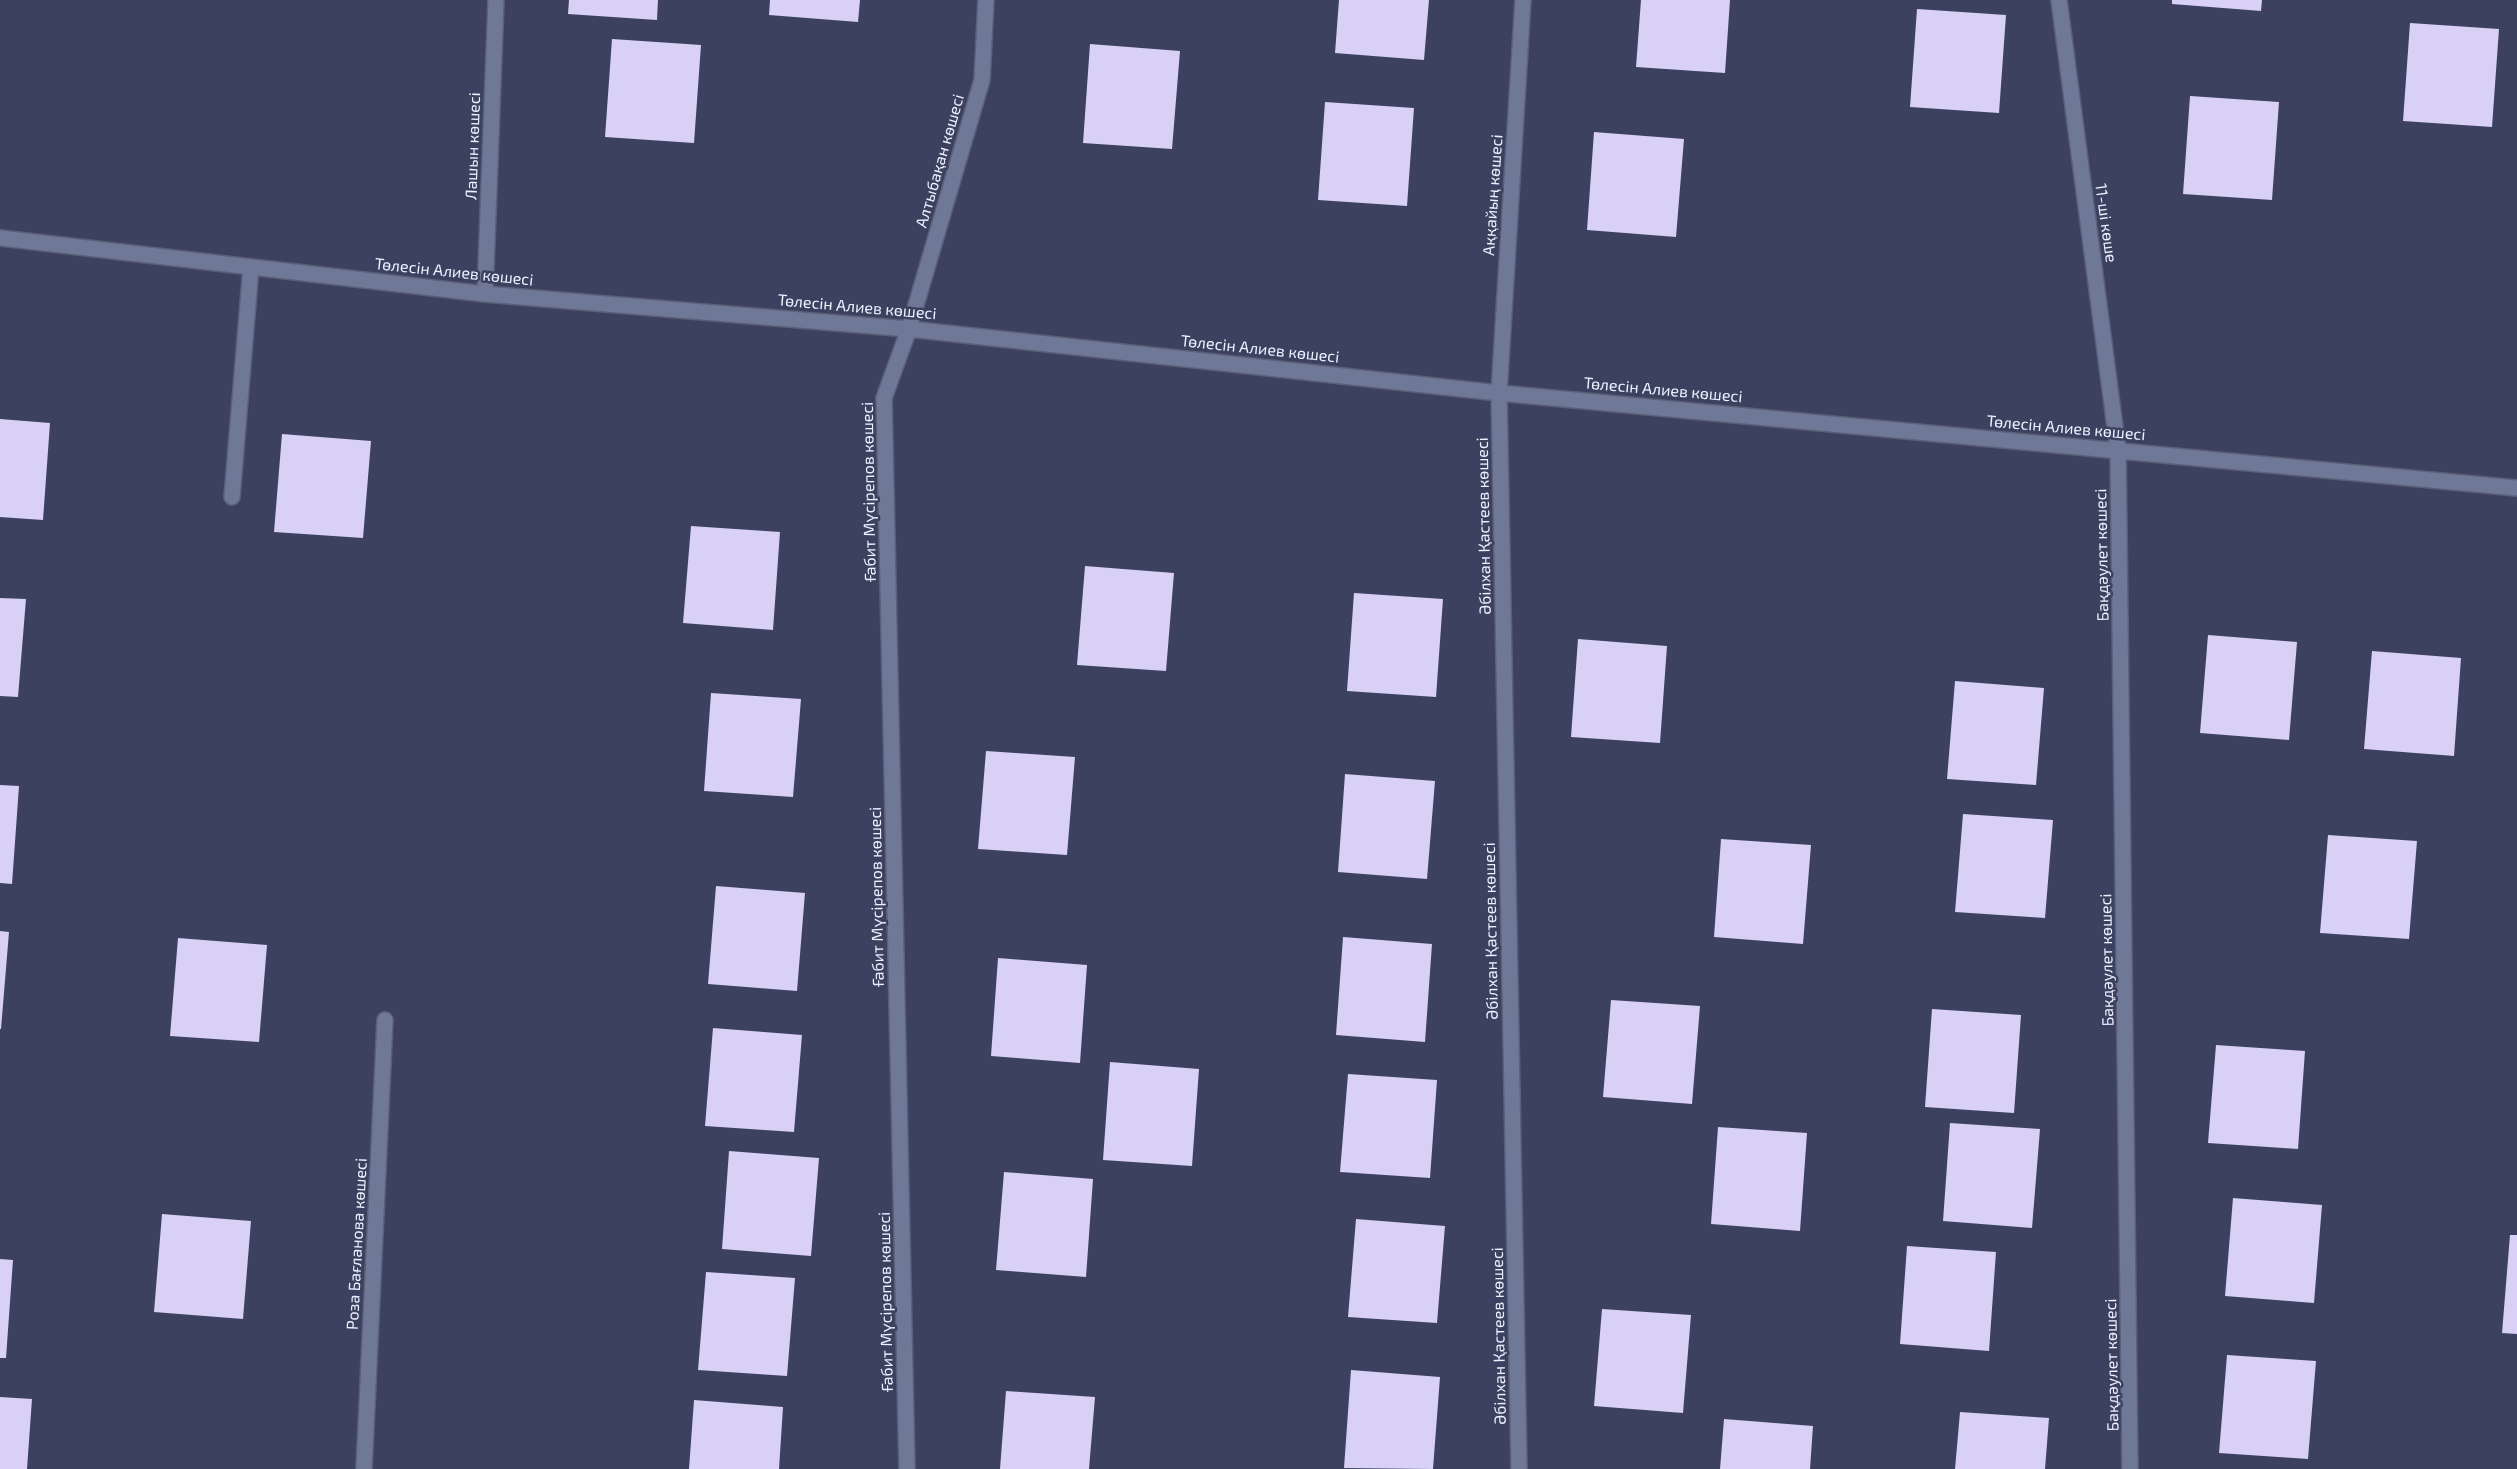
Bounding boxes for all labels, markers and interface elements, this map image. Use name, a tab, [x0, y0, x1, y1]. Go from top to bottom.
street label: Лашын көшесі	[462, 92, 484, 200]
street label: Алтыбақан көшесі	[912, 92, 968, 230]
street label: Аққайың көшесі	[1479, 134, 1507, 256]
street label: 11-ші көше	[2091, 182, 2121, 264]
street label: Төлесін Алиев көшесі	[374, 254, 534, 290]
street label: Төлесін Алиев көшесі	[777, 290, 937, 324]
street label: Төлесін Алиев көшесі	[1180, 331, 1340, 367]
street label: Төлесін Алиев көшесі	[1583, 373, 1743, 407]
street label: Ғабит Мүсірепов көшесi	[858, 402, 880, 582]
street label: Төлесін Алиев көшесі	[1986, 411, 2146, 445]
street label: Әбілхан Қастеев көшесi	[1473, 437, 1495, 615]
street label: Бақдәулет көшесi	[2091, 488, 2113, 622]
street label: Ғабит Мүсірепов көшесi	[866, 807, 888, 987]
street label: Әбілхан Қастеев көшесi	[1480, 842, 1502, 1020]
street label: Бақдәулет көшесi	[2096, 893, 2118, 1027]
street label: Роза Бағланова көшесi	[343, 1158, 371, 1330]
street label: Ғабит Мүсірепов көшесi	[875, 1212, 897, 1392]
street label: Әбілхан Қастеев көшесi	[1488, 1247, 1510, 1425]
street label: Бақдәулет көшесi	[2101, 1298, 2123, 1432]

